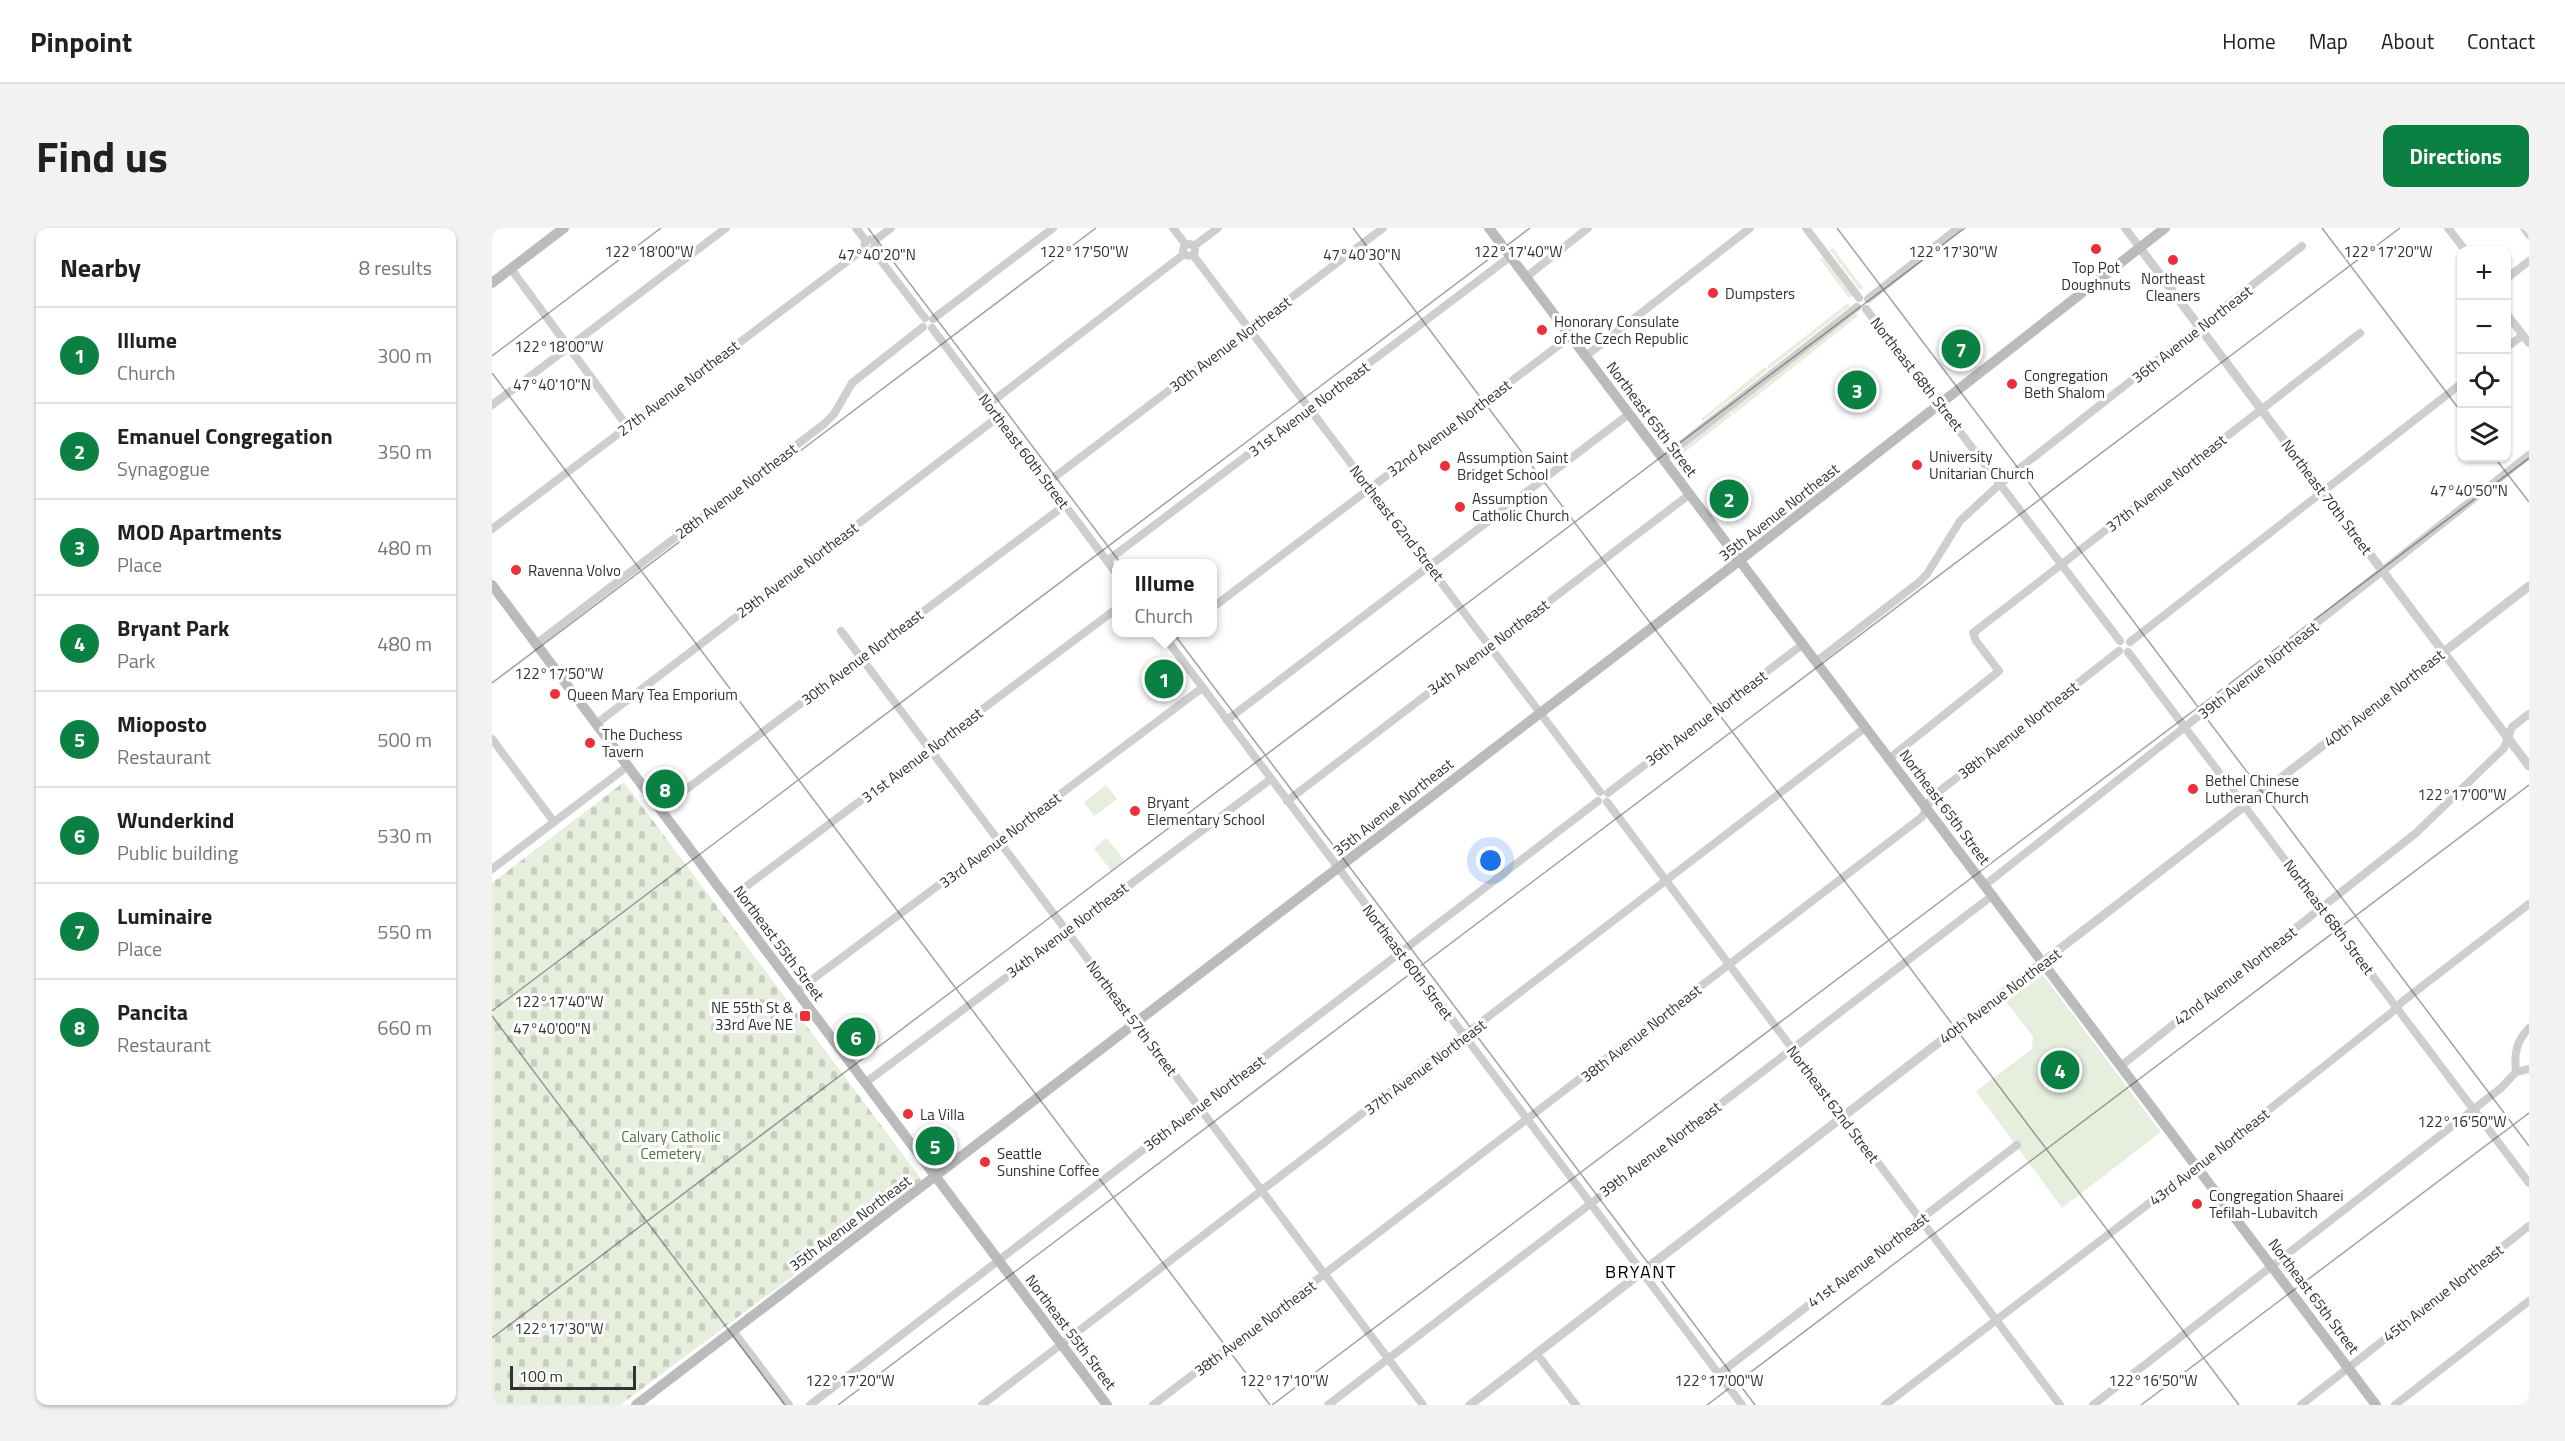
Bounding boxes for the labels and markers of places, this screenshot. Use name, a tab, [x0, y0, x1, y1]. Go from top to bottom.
marker: Top Pot Doughnuts	[2089, 242, 2103, 256]
marker: Northeast Cleaners	[2166, 253, 2180, 267]
place label: Top Pot Doughnuts	[2061, 256, 2131, 296]
place label: Northeast Cleaners	[2141, 267, 2206, 307]
place label: Dumpsters	[1725, 282, 1795, 305]
marker: Dumpsters	[1706, 286, 1720, 300]
place label: Honorary Consulate of the Czech Republic	[1554, 310, 1689, 350]
marker: Honorary Consulate of the Czech Republic	[1535, 323, 1549, 337]
pin: 7	[1942, 326, 1980, 372]
place label: Congregation Beth Shalom	[2024, 364, 2108, 404]
pin: 3	[1838, 368, 1876, 412]
marker: Congregation Beth Shalom	[2005, 377, 2019, 391]
place label: University Unitarian Church	[1929, 445, 2034, 485]
place label: Assumption Saint Bridget School	[1457, 446, 1569, 486]
marker: University Unitarian Church	[1910, 458, 1924, 472]
marker: Assumption Saint Bridget School	[1438, 459, 1452, 473]
pin: 2	[1710, 476, 1748, 522]
place label: Assumption Catholic Church	[1472, 487, 1569, 527]
marker: Assumption Catholic Church	[1453, 500, 1467, 514]
place label: Ravenna Volvo	[528, 559, 621, 582]
marker: Ravenna Volvo	[509, 563, 523, 577]
pin: 1	[1144, 656, 1184, 702]
place label: Queen Mary Tea Emporium	[567, 683, 738, 706]
marker: Queen Mary Tea Emporium	[548, 687, 562, 701]
place label: The Duchess Tavern	[602, 723, 683, 763]
marker: The Duchess Tavern	[583, 736, 597, 750]
pin: 8	[646, 766, 684, 812]
place label: Bethel Chinese Lutheran Church	[2205, 769, 2309, 809]
marker: Bethel Chinese Lutheran Church	[2186, 782, 2200, 796]
place label: Bryant Elementary School	[1147, 791, 1265, 831]
marker: Bryant Elementary School	[1128, 804, 1142, 818]
place label: NE 55th St & 33rd Ave NE	[711, 996, 794, 1036]
marker: NE 55th St & 33rd Ave NE	[798, 1009, 812, 1023]
pin: 6	[836, 1014, 876, 1060]
pin: 4	[2040, 1048, 2080, 1092]
place label: La Villa	[920, 1103, 965, 1126]
marker: La Villa	[901, 1107, 915, 1121]
pin: 5	[916, 1124, 954, 1168]
place label: Seattle Sunshine Coffee	[997, 1142, 1099, 1182]
marker: Seattle Sunshine Coffee	[978, 1155, 992, 1169]
place label: Congregation Shaarei Tefilah-Lubavitch	[2209, 1184, 2343, 1224]
marker: Congregation Shaarei Tefilah-Lubavitch	[2190, 1197, 2204, 1211]

